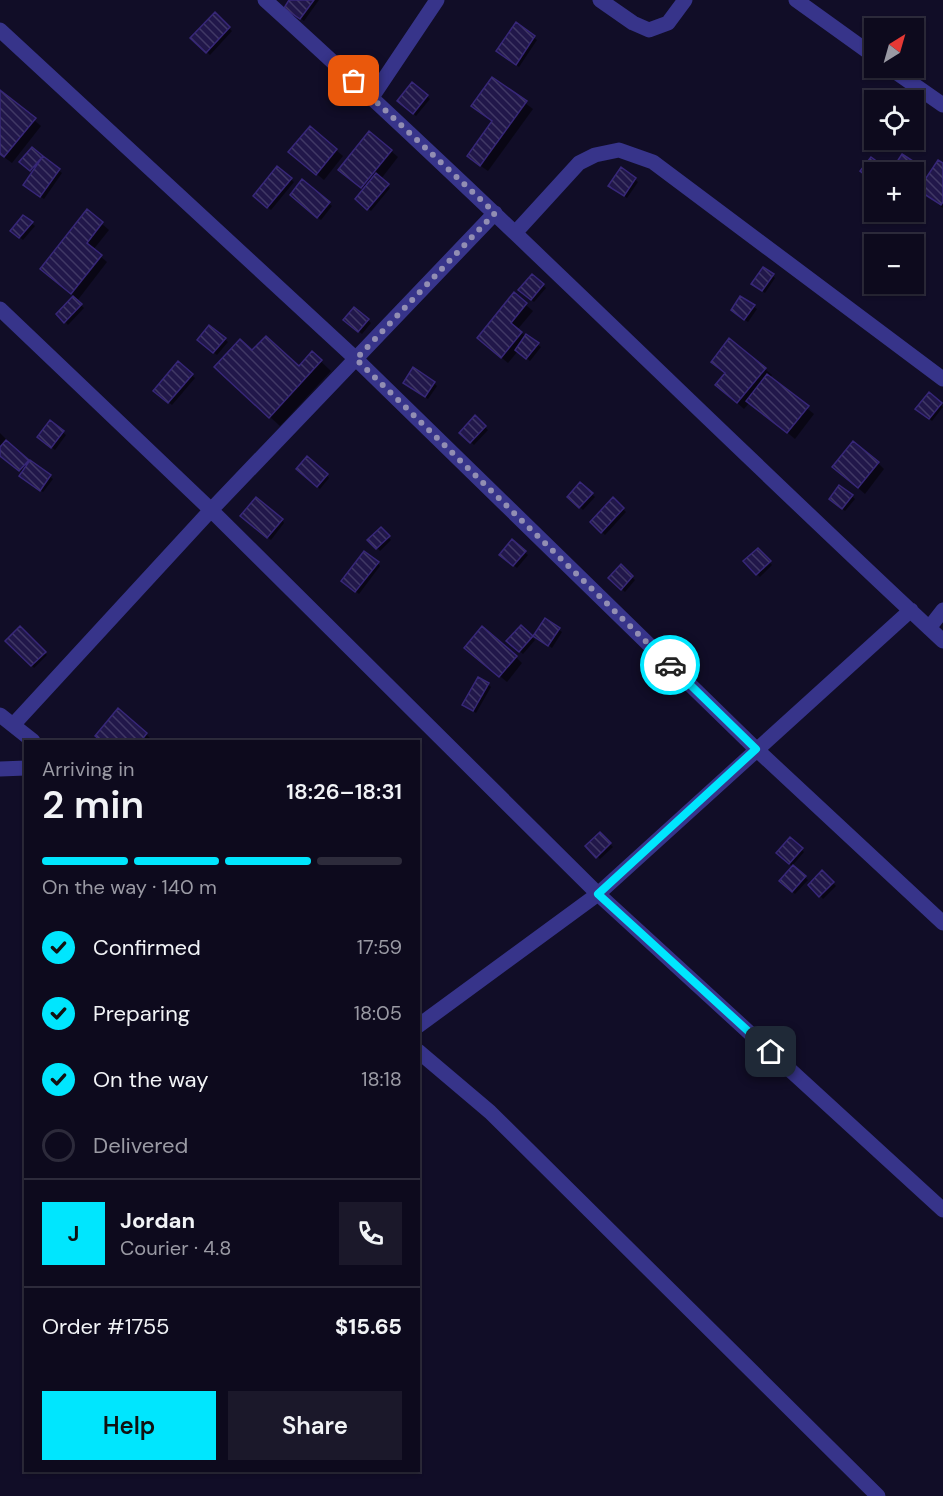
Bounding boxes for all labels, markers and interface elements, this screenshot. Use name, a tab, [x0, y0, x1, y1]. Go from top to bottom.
north arrow	[864, 18, 924, 78]
map controls	[864, 18, 924, 294]
pin	[328, 55, 379, 106]
icon: bag	[337, 64, 370, 97]
button: locate	[864, 90, 924, 150]
button: +	[864, 162, 924, 222]
button: −	[864, 234, 924, 294]
courier	[640, 635, 700, 695]
icon: car	[654, 649, 687, 682]
text: Arriving in	[42, 756, 134, 782]
text: 18:26–18:31	[286, 777, 402, 806]
text: 2 min	[42, 779, 144, 830]
text: On the way · 140 m	[42, 874, 217, 900]
icon: check	[42, 931, 75, 964]
text: Confirmed	[93, 933, 201, 962]
text: 17:59	[357, 934, 402, 960]
icon: check	[42, 997, 75, 1030]
text: Preparing	[93, 999, 190, 1028]
text: 18:05	[354, 1000, 402, 1026]
pin	[745, 1026, 796, 1077]
icon: home	[754, 1035, 787, 1068]
icon: check	[42, 1063, 75, 1096]
text: On the way	[93, 1065, 208, 1094]
text: 18:18	[361, 1066, 402, 1092]
text: Delivered	[93, 1131, 188, 1160]
button: phone	[339, 1202, 402, 1265]
text: Jordan	[120, 1206, 195, 1235]
text: J	[68, 1219, 79, 1248]
text: Courier · 4.8	[120, 1235, 231, 1261]
text: Order #1755	[42, 1312, 170, 1341]
text: $15.65	[335, 1312, 402, 1341]
button: Help	[42, 1391, 216, 1460]
button: Share	[228, 1391, 402, 1460]

